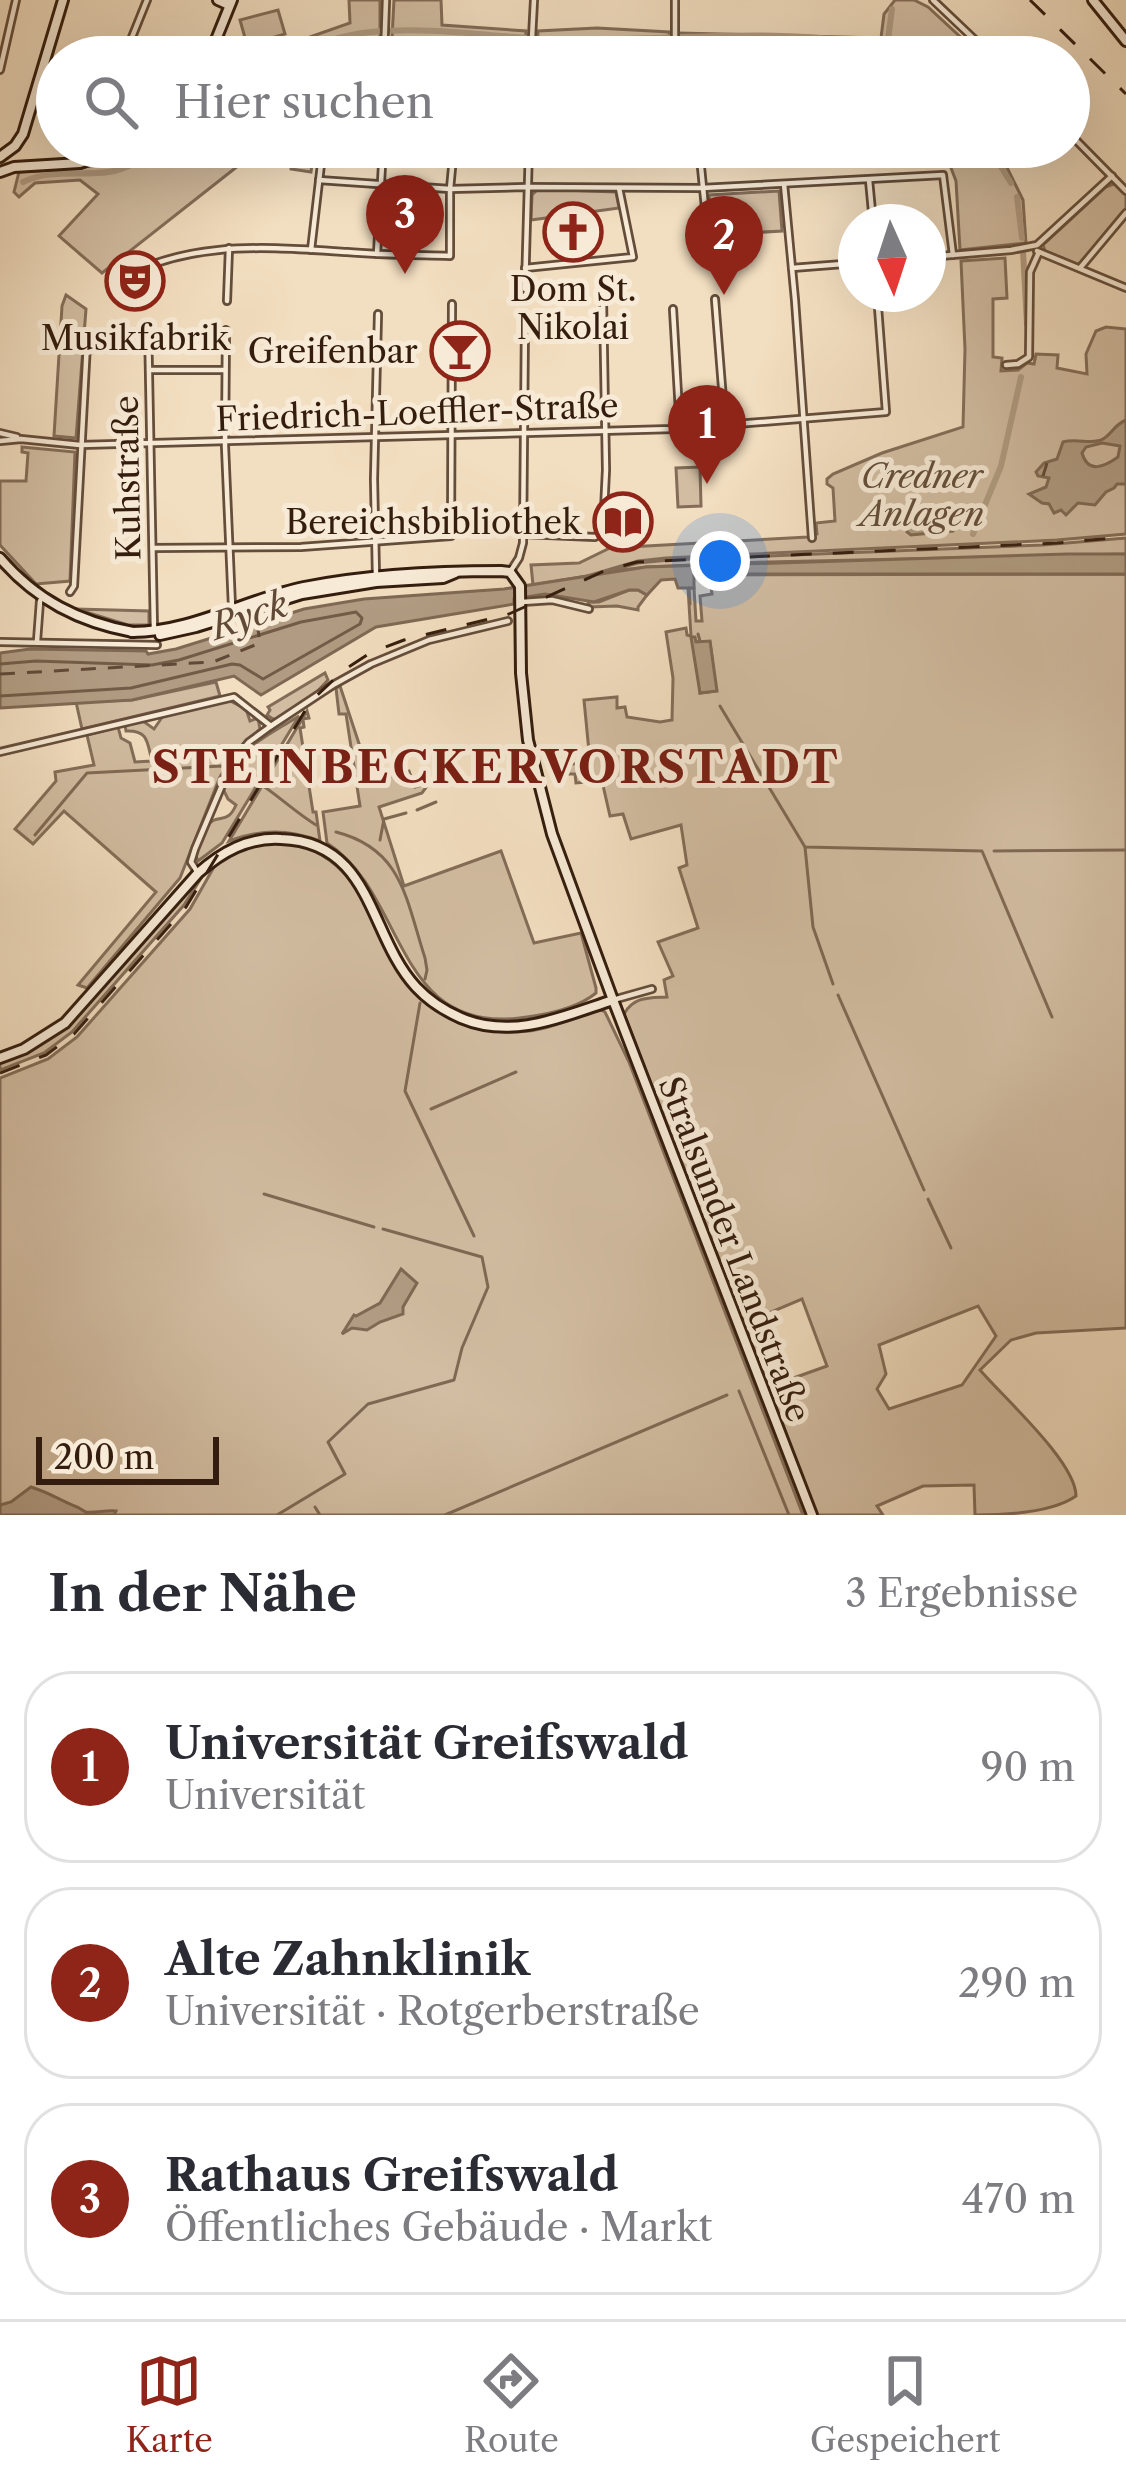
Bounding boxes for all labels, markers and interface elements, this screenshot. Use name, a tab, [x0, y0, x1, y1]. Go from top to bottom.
search box	[36, 36, 1090, 168]
icon: search	[78, 69, 144, 135]
text: Hier suchen	[174, 74, 434, 130]
pin: 3	[366, 175, 444, 274]
pin: 2	[685, 196, 763, 295]
church icon: Dom St. Nikolai	[542, 201, 604, 263]
north arrow	[838, 204, 946, 312]
theatre icon: Musikfabrik	[104, 250, 166, 312]
place label: Dom St. Nikolai	[510, 269, 636, 348]
place label: Musikfabrik	[41, 318, 231, 359]
bar icon: Greifenbar	[429, 320, 491, 382]
place label: Greifenbar	[248, 331, 418, 372]
street label: Friedrich-Loeffler-Straße	[215, 385, 619, 440]
pin: 1	[668, 385, 746, 484]
street label: Kuhstraße	[106, 395, 149, 561]
park label: Credner Anlagen	[855, 456, 985, 535]
library icon: Bereichsbibliothek	[592, 491, 654, 553]
place label: Bereichsbibliothek	[285, 502, 583, 543]
your location	[690, 531, 750, 591]
water label: Ryck	[202, 581, 294, 650]
district label: STEINBECKERVORSTADT	[151, 739, 841, 795]
street label: Stralsunder Landstraße	[650, 1071, 819, 1428]
scale bar	[36, 1431, 219, 1484]
text: 200 m	[54, 1437, 154, 1478]
text: In der Nähe	[48, 1562, 357, 1624]
text: 3 Ergebnisse	[845, 1569, 1078, 1617]
text: Universität Greifswald	[165, 1715, 689, 1771]
text: 1	[81, 1743, 99, 1791]
text: 90 m	[981, 1743, 1075, 1791]
text: Universität	[165, 1771, 365, 1819]
text: Alte Zahnklinik	[165, 1931, 530, 1987]
text: 2	[78, 1959, 102, 2007]
text: 290 m	[958, 1959, 1075, 2007]
text: Universität · Rotgerberstraße	[165, 1987, 700, 2035]
text: Rathaus Greifswald	[165, 2147, 618, 2203]
text: 3	[79, 2175, 101, 2223]
text: 470 m	[962, 2175, 1075, 2223]
text: Öffentliches Gebäude · Markt	[165, 2203, 712, 2251]
tab: Karte	[126, 2348, 213, 2461]
tab: Route	[464, 2348, 559, 2461]
tab: Gespeichert	[810, 2348, 1000, 2461]

